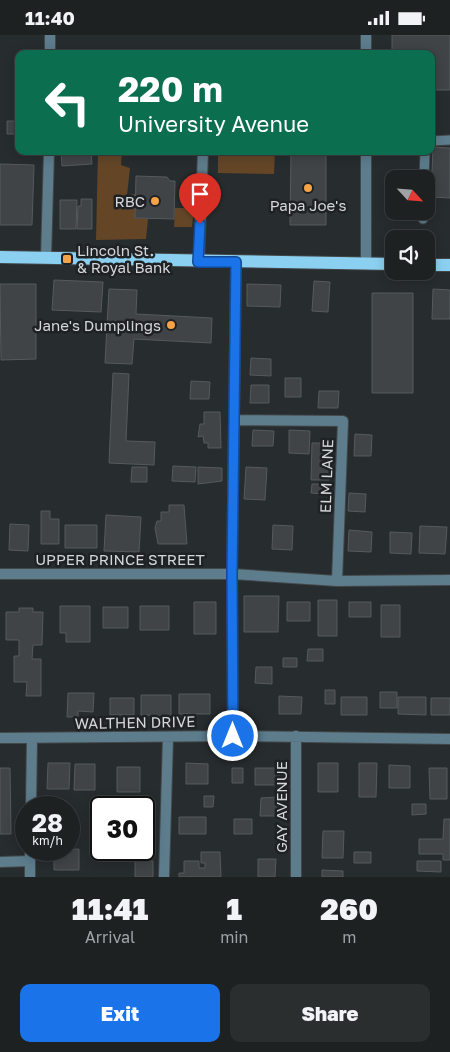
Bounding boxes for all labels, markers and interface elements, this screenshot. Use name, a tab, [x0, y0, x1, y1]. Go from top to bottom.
text: 11:40	[25, 6, 75, 29]
text: 220 m	[118, 68, 223, 110]
icon: left	[35, 70, 100, 135]
text: University Avenue	[118, 110, 309, 137]
north arrow	[385, 170, 435, 220]
map controls	[385, 170, 435, 280]
pin	[179, 173, 221, 224]
icon: arrive	[186, 180, 214, 208]
marker: Papa Joe's	[302, 182, 314, 194]
place label: RBC	[115, 192, 145, 210]
marker: RBC	[149, 195, 161, 207]
place label: Papa Joe's	[270, 196, 346, 214]
button: sound	[385, 230, 435, 280]
place label: Lincoln St. & Royal Bank	[77, 241, 171, 276]
marker: Lincoln St. & Royal Bank	[61, 253, 73, 265]
place label: Jane's Dumplings	[34, 316, 161, 334]
marker: Jane's Dumplings	[165, 319, 177, 331]
street label: ELM LANE	[316, 439, 336, 513]
street label: UPPER PRINCE STREET	[35, 550, 205, 568]
position arrow	[206, 709, 258, 761]
street label: WALTHEN DRIVE	[75, 712, 195, 732]
street label: GAY AVENUE	[272, 761, 290, 853]
speed limit sign: 30	[90, 796, 155, 861]
text: 28	[32, 807, 63, 838]
text: km/h	[32, 833, 63, 848]
text: 11:41	[72, 891, 148, 927]
text: 1	[226, 891, 242, 927]
text: 260	[320, 891, 378, 927]
text: Arrival	[85, 927, 135, 947]
text: min	[220, 927, 248, 947]
text: m	[342, 927, 356, 947]
button: Exit	[20, 984, 220, 1042]
button: Share	[230, 984, 430, 1042]

